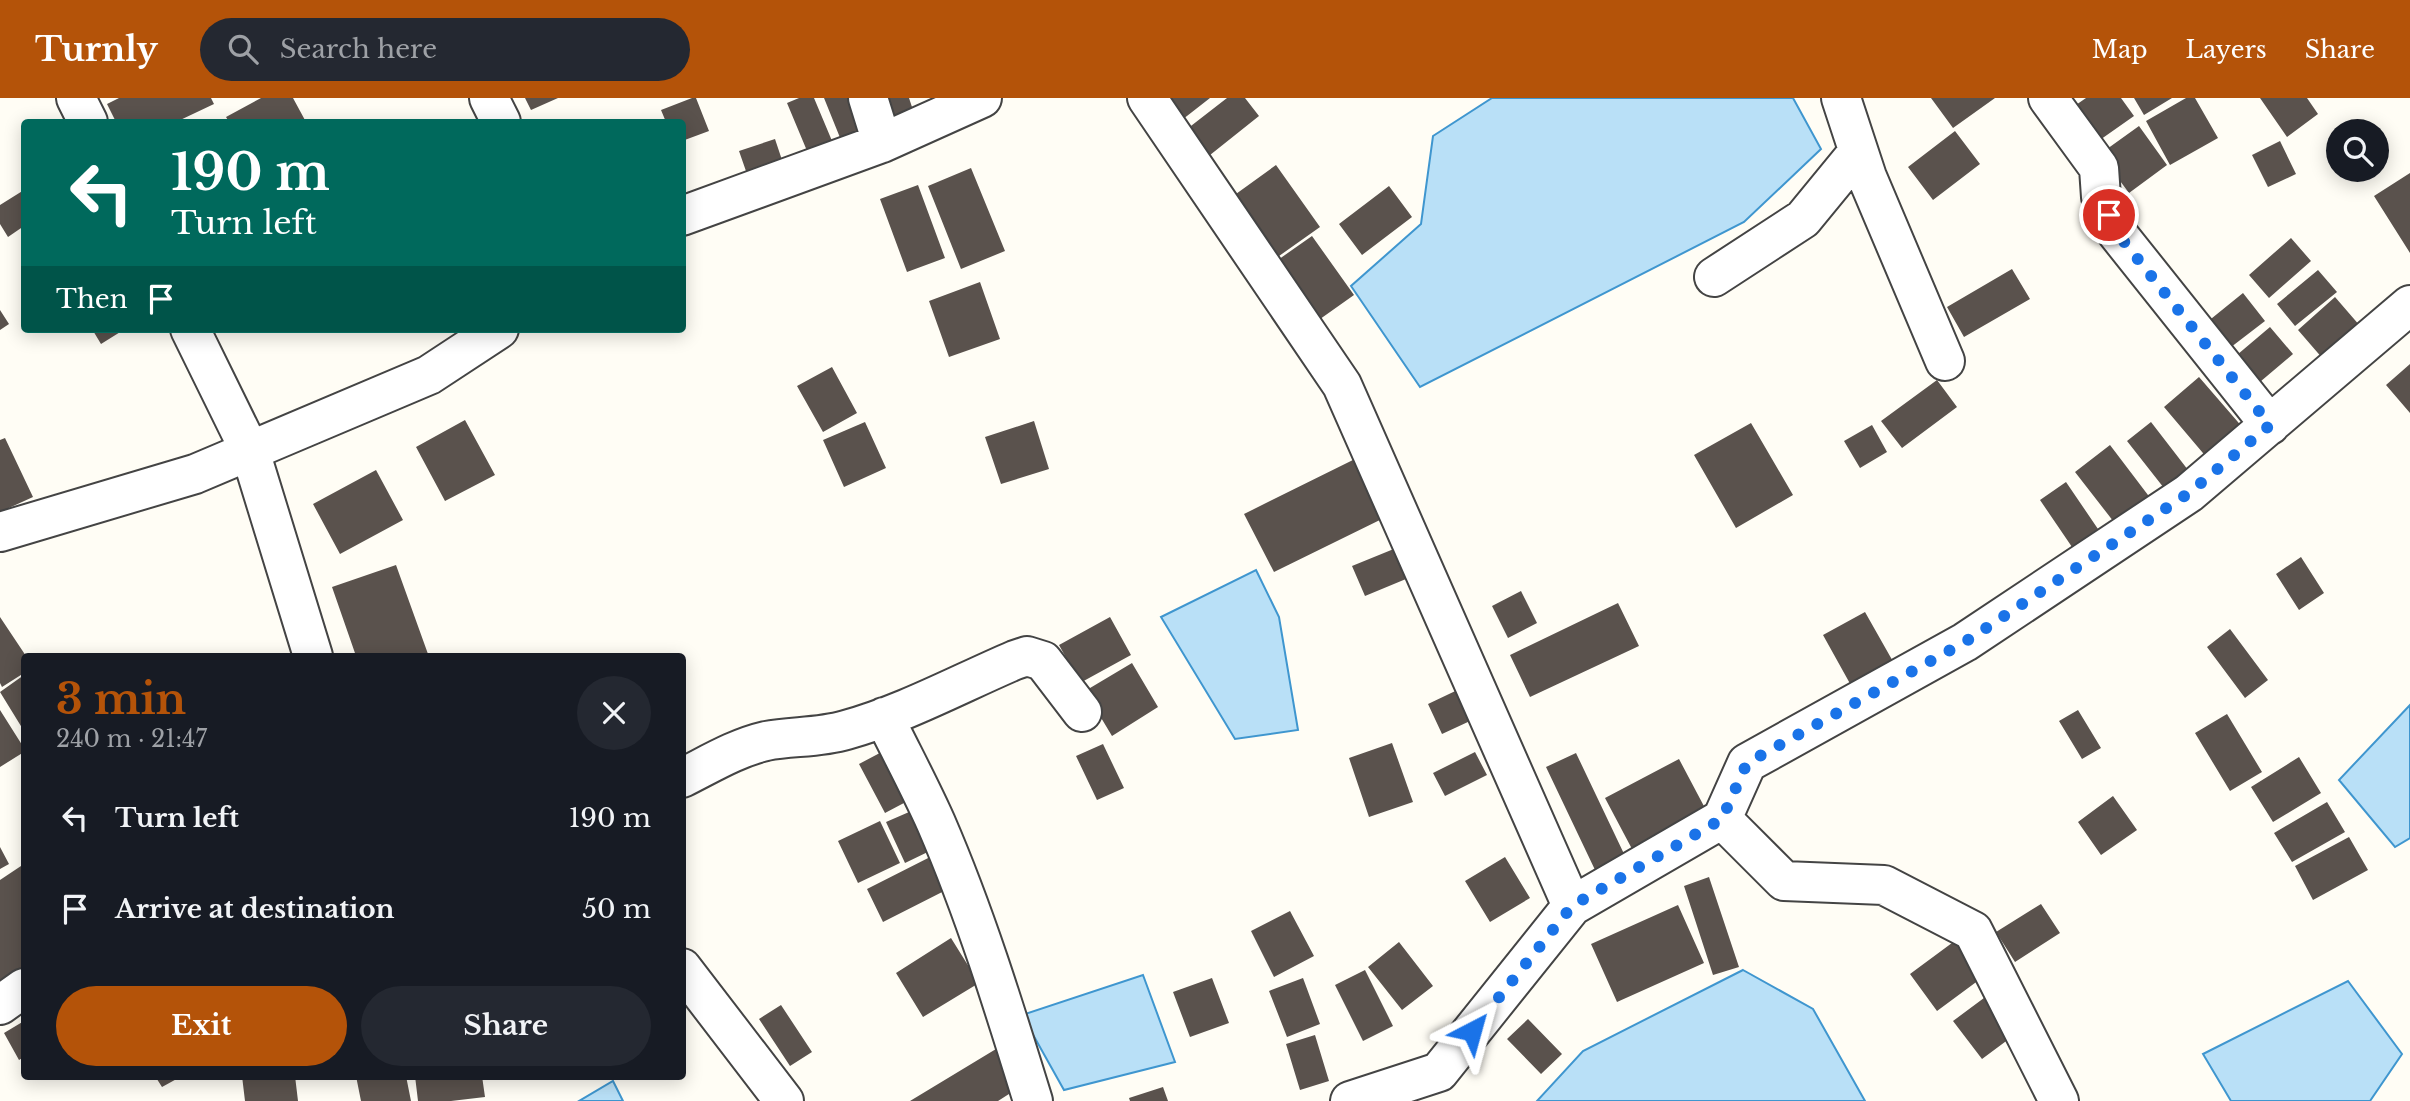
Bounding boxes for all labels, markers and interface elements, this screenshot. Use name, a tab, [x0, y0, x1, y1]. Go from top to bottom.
search box	[200, 18, 690, 81]
text: Turnly	[35, 29, 158, 70]
icon: search	[224, 30, 262, 68]
text: Search here	[280, 33, 437, 65]
text: Map	[2092, 35, 2148, 64]
text: Layers	[2186, 35, 2267, 64]
text: Share	[2305, 35, 2375, 64]
map controls	[2326, 119, 2389, 182]
button: search	[2326, 119, 2389, 182]
text: 190 m	[171, 142, 330, 203]
icon: left	[56, 147, 147, 238]
pin	[2079, 185, 2139, 245]
icon: arrive	[2090, 196, 2128, 234]
text: Turn left	[171, 203, 317, 243]
icon: arrive	[142, 280, 180, 318]
text: Then	[56, 283, 128, 315]
text: 3 min	[56, 673, 186, 725]
button: close	[577, 676, 651, 750]
text: 240 m · 21:47	[56, 725, 207, 753]
icon: left	[56, 799, 94, 837]
text: Turn left	[115, 802, 239, 834]
text: 190 m	[569, 802, 651, 834]
icon: arrive	[56, 890, 94, 928]
text: Arrive at destination	[115, 893, 395, 925]
text: 50 m	[582, 893, 651, 925]
button: Exit	[56, 986, 347, 1066]
button: Share	[361, 986, 651, 1066]
position arrow	[1435, 994, 1509, 1068]

